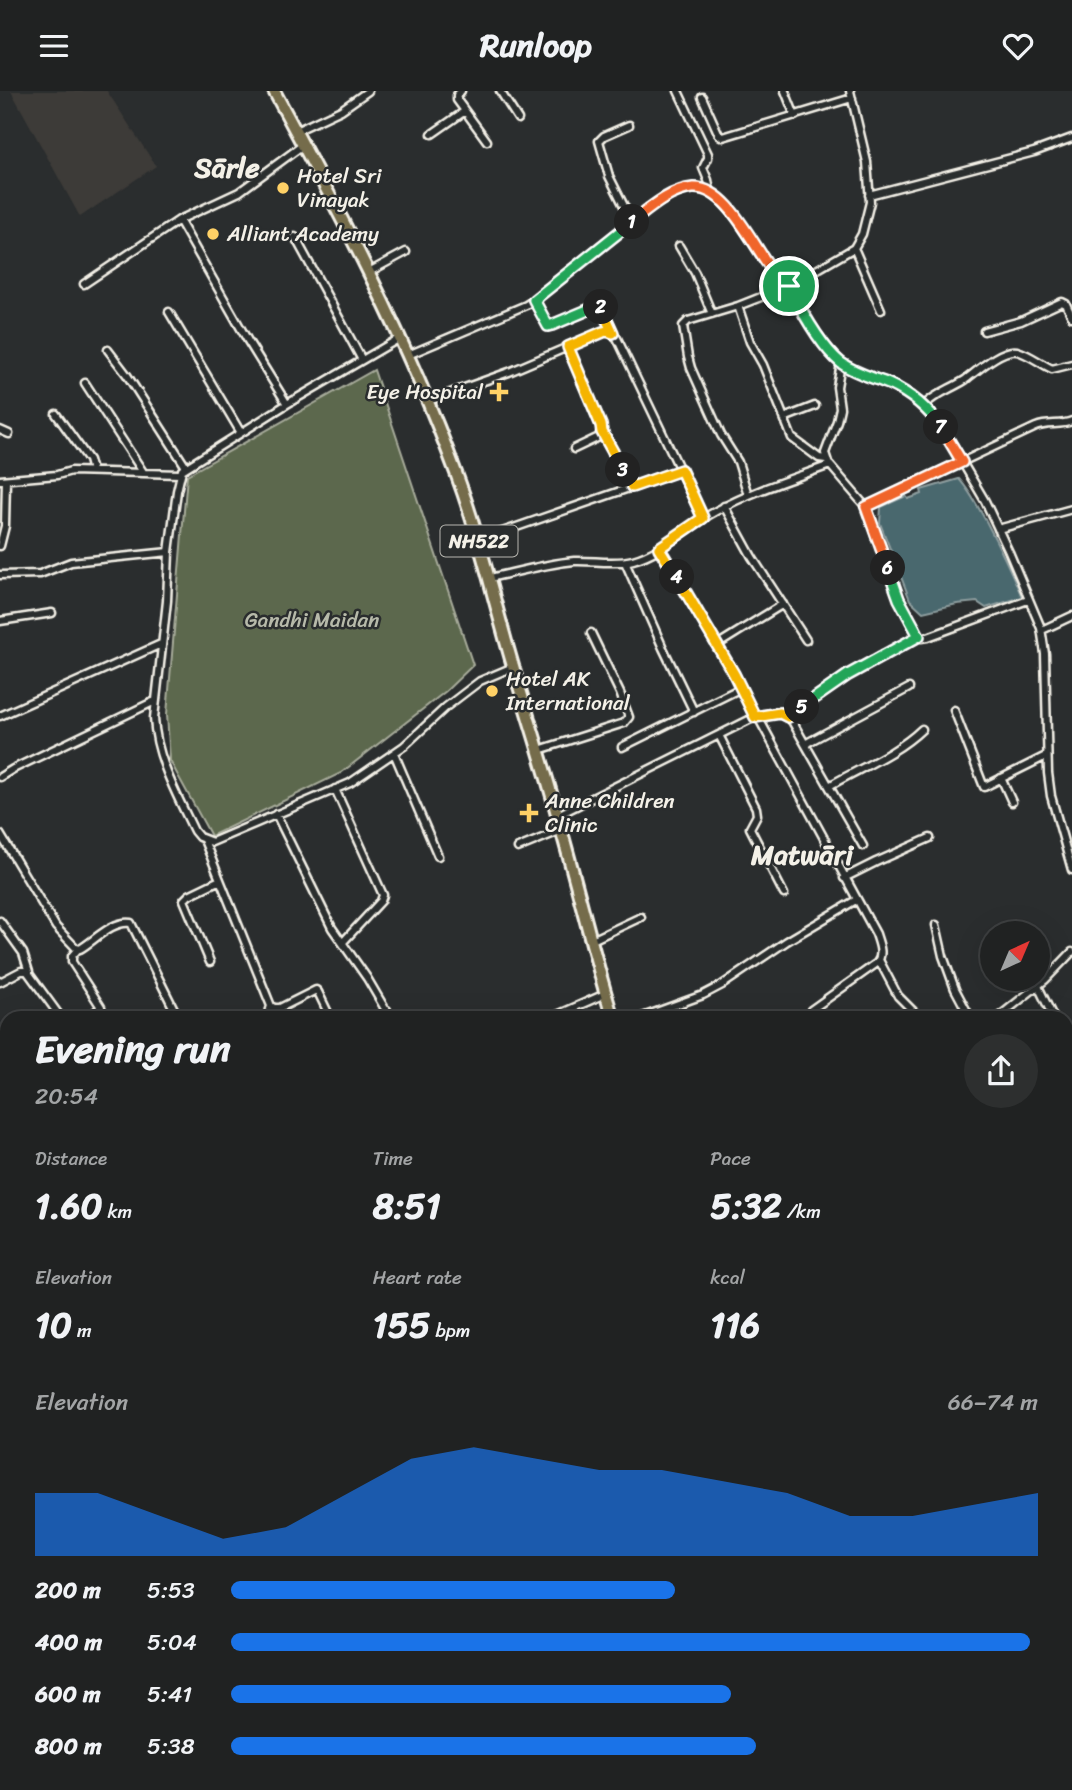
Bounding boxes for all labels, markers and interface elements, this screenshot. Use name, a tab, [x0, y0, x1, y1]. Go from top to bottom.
text: Runloop	[480, 17, 592, 74]
icon: menu	[35, 27, 73, 65]
icon: heart	[999, 27, 1037, 65]
district label: Sārle	[193, 143, 260, 192]
place label: Hotel Sri Vinayak	[297, 157, 383, 219]
marker: Hotel Sri Vinayak	[275, 180, 291, 196]
pin: 1	[614, 205, 650, 239]
text: 1	[627, 205, 636, 238]
place label: Alliant Academy	[226, 215, 379, 253]
marker: Alliant Academy	[205, 226, 221, 242]
pin	[759, 256, 819, 316]
icon: arrive	[770, 267, 808, 305]
pin: 2	[584, 289, 618, 325]
text: 2	[595, 290, 606, 323]
place label: Eye Hospital	[366, 373, 484, 411]
marker: Eye Hospital	[489, 382, 509, 402]
pin: 7	[923, 409, 958, 445]
text: 7	[935, 410, 946, 443]
pin: 3	[606, 453, 640, 487]
text: 3	[617, 453, 628, 486]
road number: NH522	[440, 526, 518, 557]
pin: 6	[870, 551, 906, 585]
text: 6	[882, 551, 893, 584]
pin: 4	[660, 559, 694, 595]
text: 4	[671, 560, 682, 593]
park label: Gandhi Maidan	[245, 601, 379, 639]
place label: Hotel AK International	[505, 660, 631, 722]
marker: Hotel AK International	[484, 683, 500, 699]
pin: 5	[784, 689, 820, 725]
text: 5	[796, 690, 807, 723]
place label: Anne Children Clinic	[544, 782, 675, 844]
marker: Anne Children Clinic	[519, 803, 539, 823]
district label: Matwāri	[750, 830, 854, 879]
north arrow	[980, 921, 1050, 991]
map controls	[980, 921, 1050, 991]
text: Evening run	[35, 1016, 231, 1083]
button: share	[964, 1034, 1038, 1108]
text: 20:54	[35, 1076, 98, 1117]
text: Distance	[35, 1142, 107, 1175]
text: Time	[373, 1142, 413, 1175]
text: Pace	[710, 1142, 751, 1175]
text: 1.60	[35, 1175, 103, 1237]
text: 8:51	[373, 1175, 441, 1237]
text: 5:32	[710, 1175, 782, 1237]
text: km	[103, 1195, 132, 1228]
text: /km	[782, 1195, 821, 1228]
text: Elevation	[35, 1261, 112, 1294]
text: Heart rate	[373, 1261, 462, 1294]
text: kcal	[710, 1261, 745, 1294]
text: 10	[35, 1294, 72, 1356]
text: 155	[373, 1294, 430, 1356]
text: 116	[710, 1294, 760, 1356]
text: m	[72, 1314, 92, 1347]
text: bpm	[430, 1314, 470, 1347]
text: Elevation	[35, 1382, 128, 1423]
text: 66–74 m	[948, 1382, 1038, 1423]
text: 200 m	[35, 1570, 101, 1611]
text: 5:53	[147, 1570, 195, 1611]
text: 400 m	[35, 1622, 102, 1663]
text: 5:04	[147, 1622, 197, 1663]
text: 600 m	[35, 1674, 101, 1715]
text: 5:41	[147, 1674, 192, 1715]
text: 800 m	[35, 1726, 102, 1767]
text: 5:38	[147, 1726, 195, 1767]

